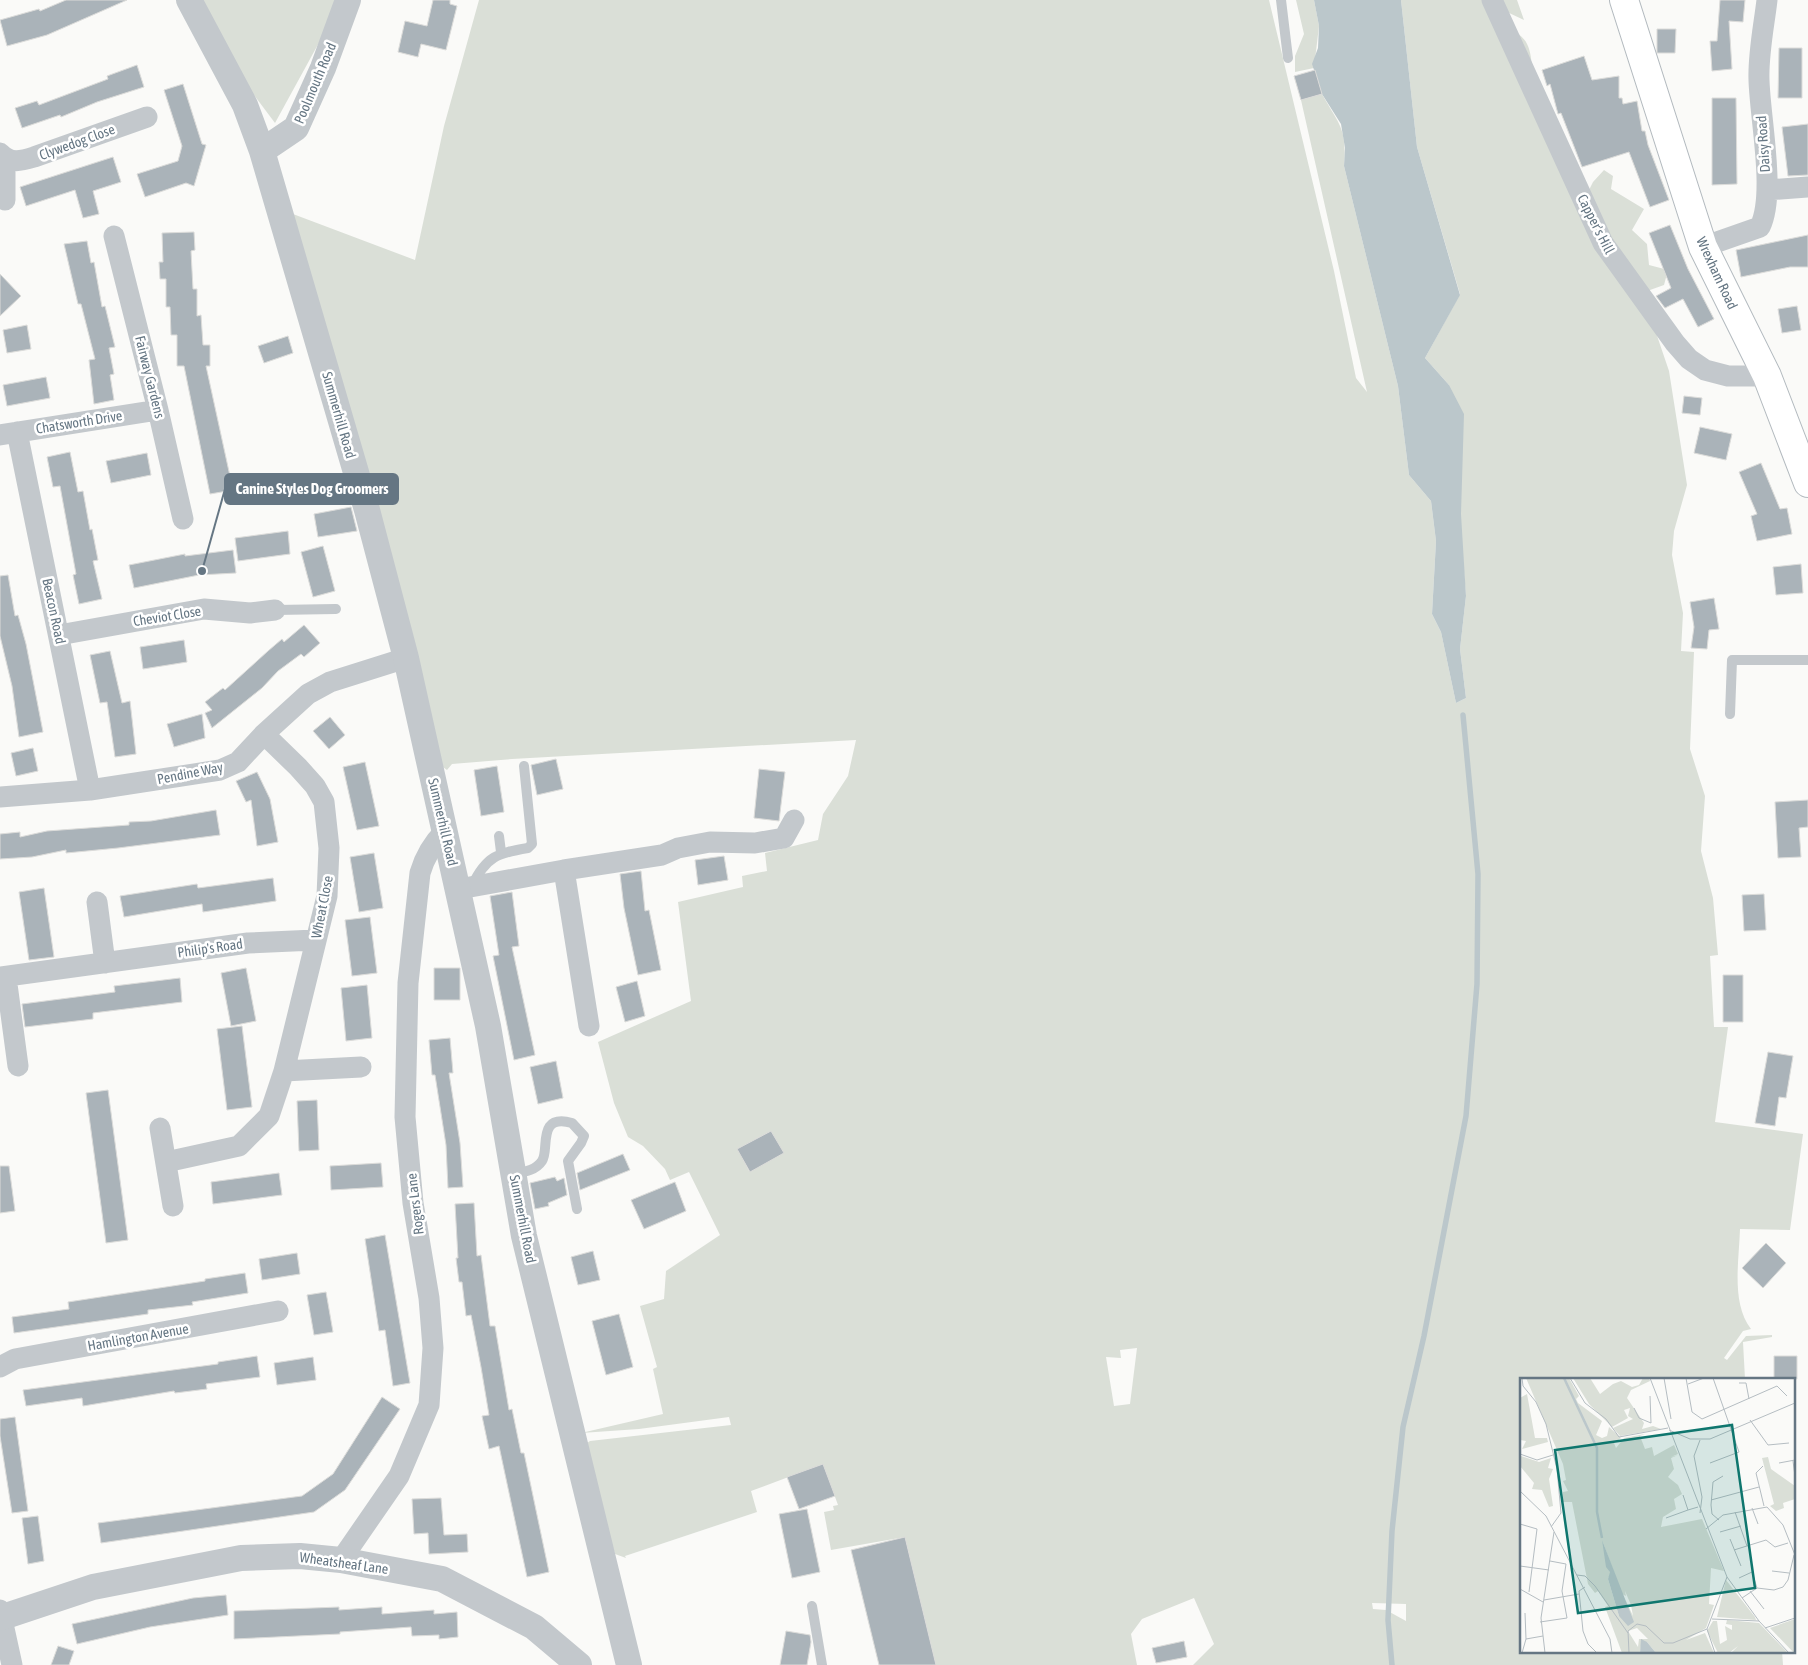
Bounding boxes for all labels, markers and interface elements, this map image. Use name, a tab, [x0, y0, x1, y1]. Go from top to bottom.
street label: Poolmouth Road	[291, 40, 339, 126]
street label: Daisy Road	[1753, 115, 1773, 173]
street label: Clywedog Close	[37, 121, 117, 163]
street label: Capper's Hill	[1574, 192, 1618, 257]
street label: Wrexham Road	[1693, 234, 1741, 312]
street label: Fairway Gardens	[132, 334, 168, 420]
street label: Summerhill Road	[319, 370, 359, 460]
street label: Chatsworth Drive	[35, 407, 123, 437]
callout: Canine Styles Dog Groomers	[225, 474, 398, 504]
text: Canine Styles Dog Groomers	[235, 480, 389, 497]
street label: Beacon Road	[39, 577, 69, 645]
street label: Cheviot Close	[132, 603, 202, 629]
street label: Pendine Way	[156, 759, 225, 787]
street label: Summerhill Road	[425, 777, 461, 867]
street label: Wheat Close	[308, 874, 336, 940]
street label: Philip's Road	[176, 936, 244, 960]
street label: Rogers Lane	[403, 1172, 427, 1236]
street label: Summerhill Road	[507, 1174, 539, 1264]
street label: Hamlington Avenue	[86, 1320, 190, 1354]
inset map	[1520, 1378, 1796, 1652]
street label: Wheatsheaf Lane	[299, 1549, 389, 1577]

